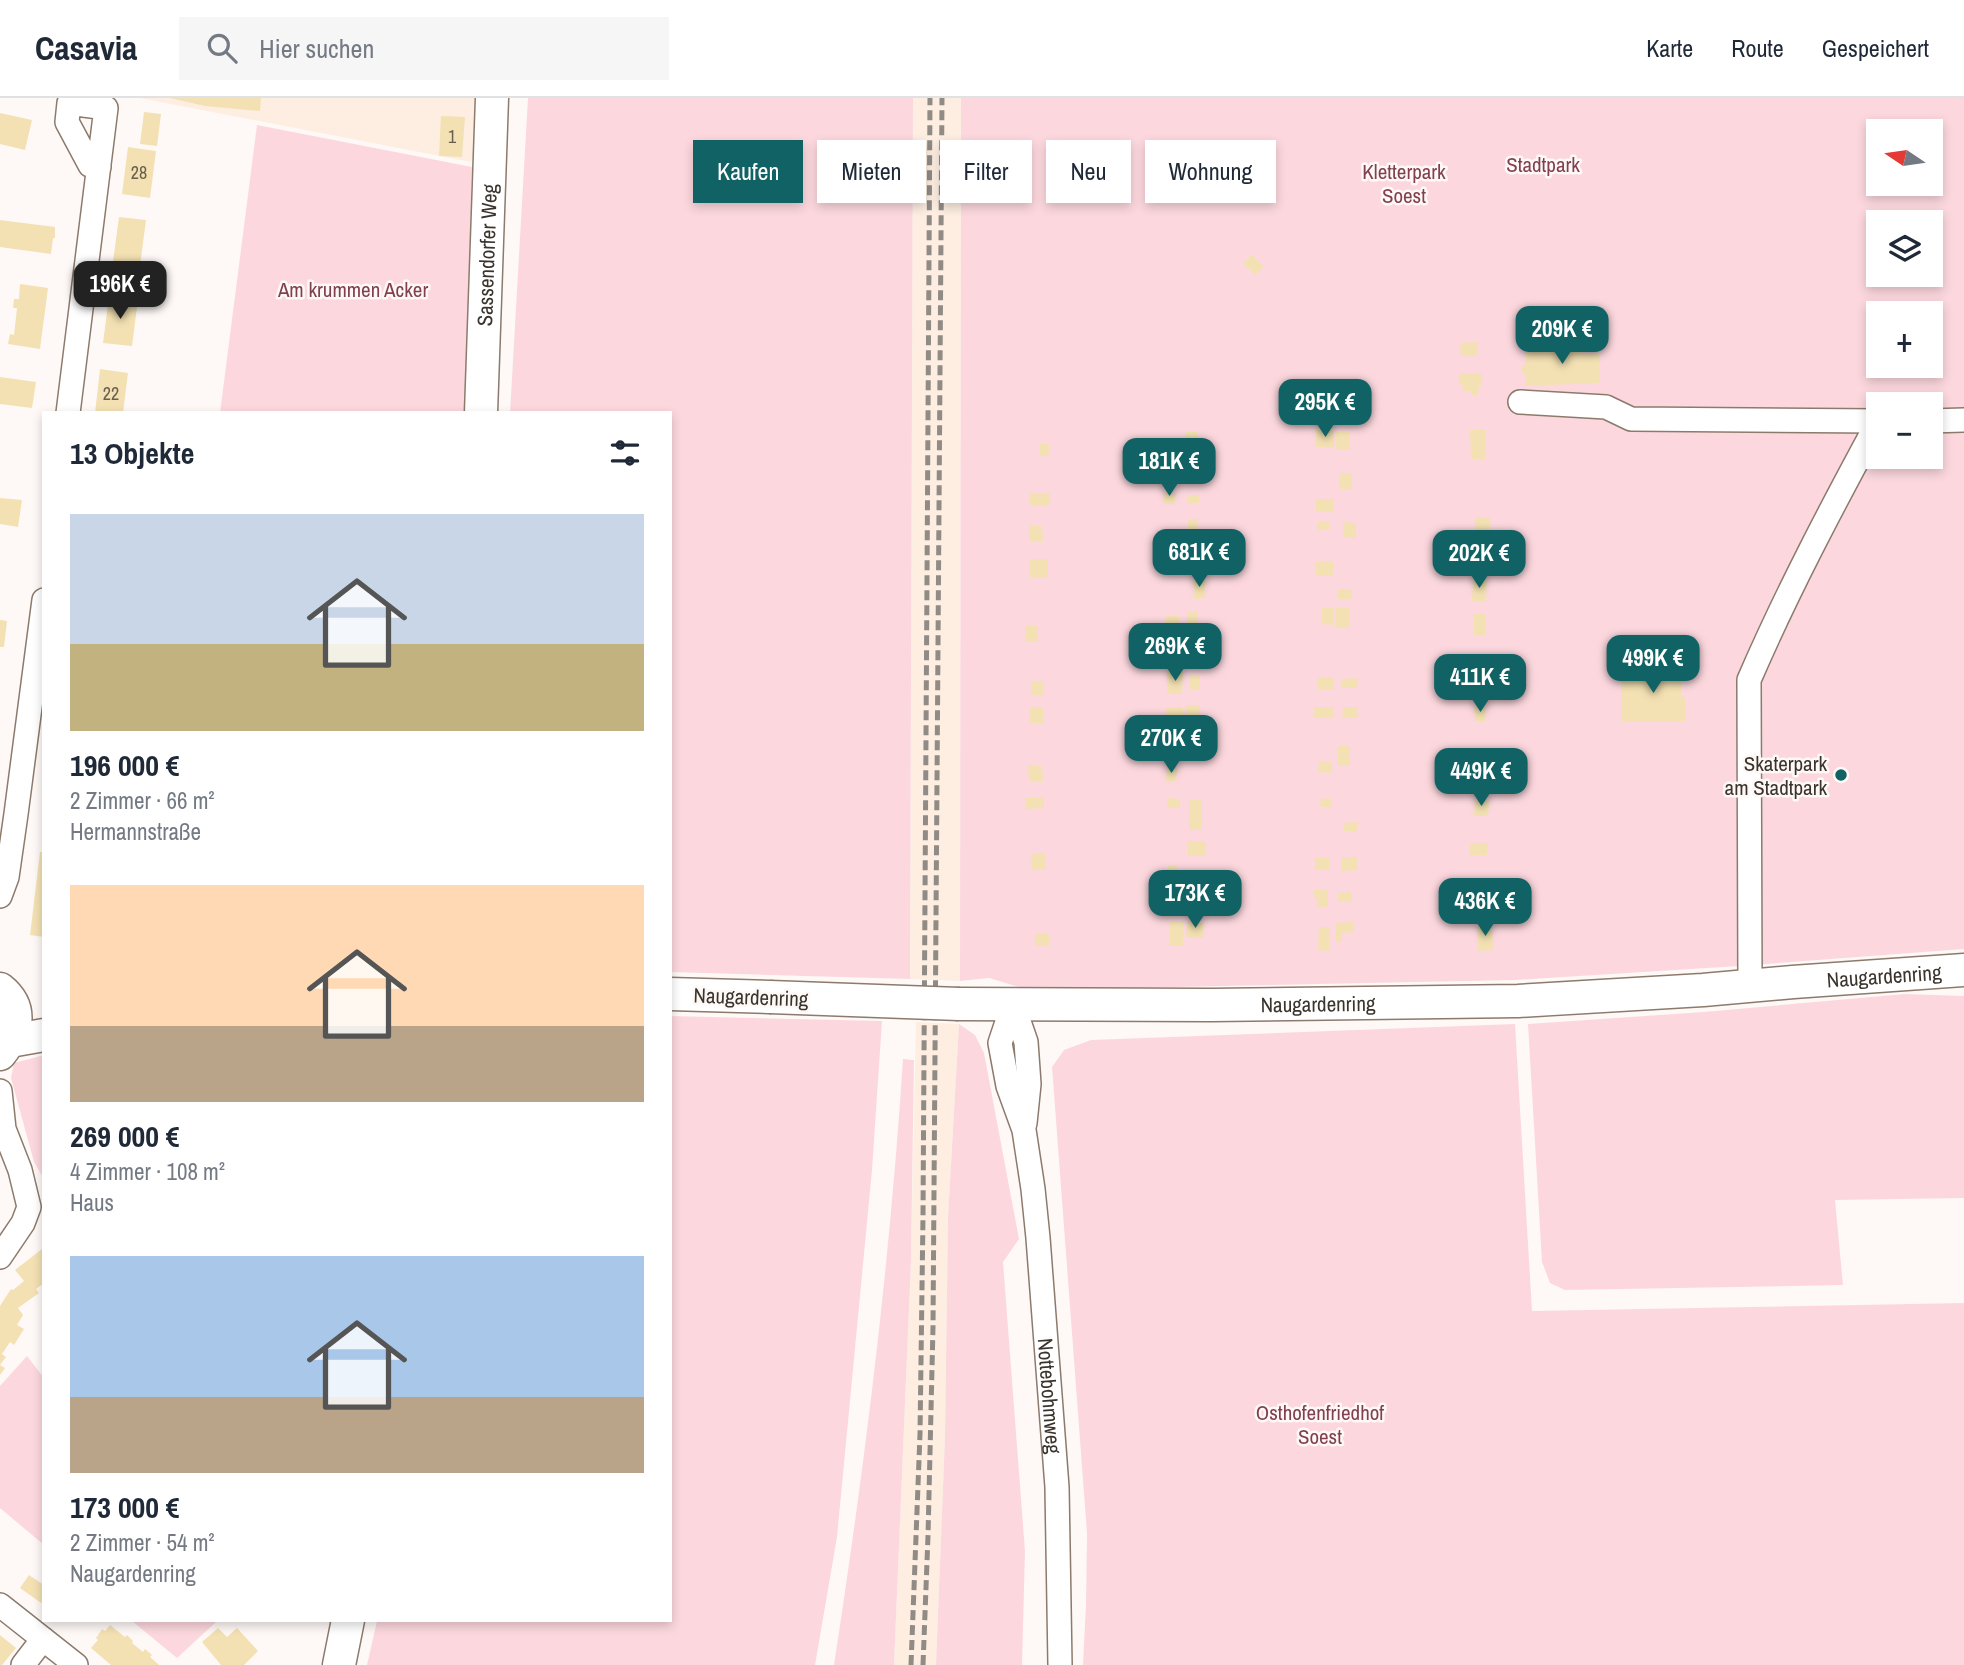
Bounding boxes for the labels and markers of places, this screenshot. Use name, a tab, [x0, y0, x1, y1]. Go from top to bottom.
pin: 196K €	[63, 262, 177, 321]
pin: 209K €	[1505, 306, 1619, 366]
pin: 295K €	[1268, 380, 1382, 439]
pin: 181K €	[1112, 438, 1226, 498]
pin: 681K €	[1142, 530, 1256, 589]
pin: 202K €	[1422, 531, 1536, 590]
pin: 269K €	[1118, 624, 1232, 683]
pin: 499K €	[1596, 636, 1710, 695]
pin: 411K €	[1423, 654, 1537, 714]
pin: 270K €	[1114, 716, 1228, 775]
pin: 449K €	[1424, 748, 1538, 808]
place label: Skaterpark am Stadtpark	[1725, 749, 1827, 802]
marker: Skaterpark am Stadtpark	[1833, 767, 1849, 783]
pin: 173K €	[1138, 870, 1252, 930]
pin: 436K €	[1428, 878, 1542, 938]

